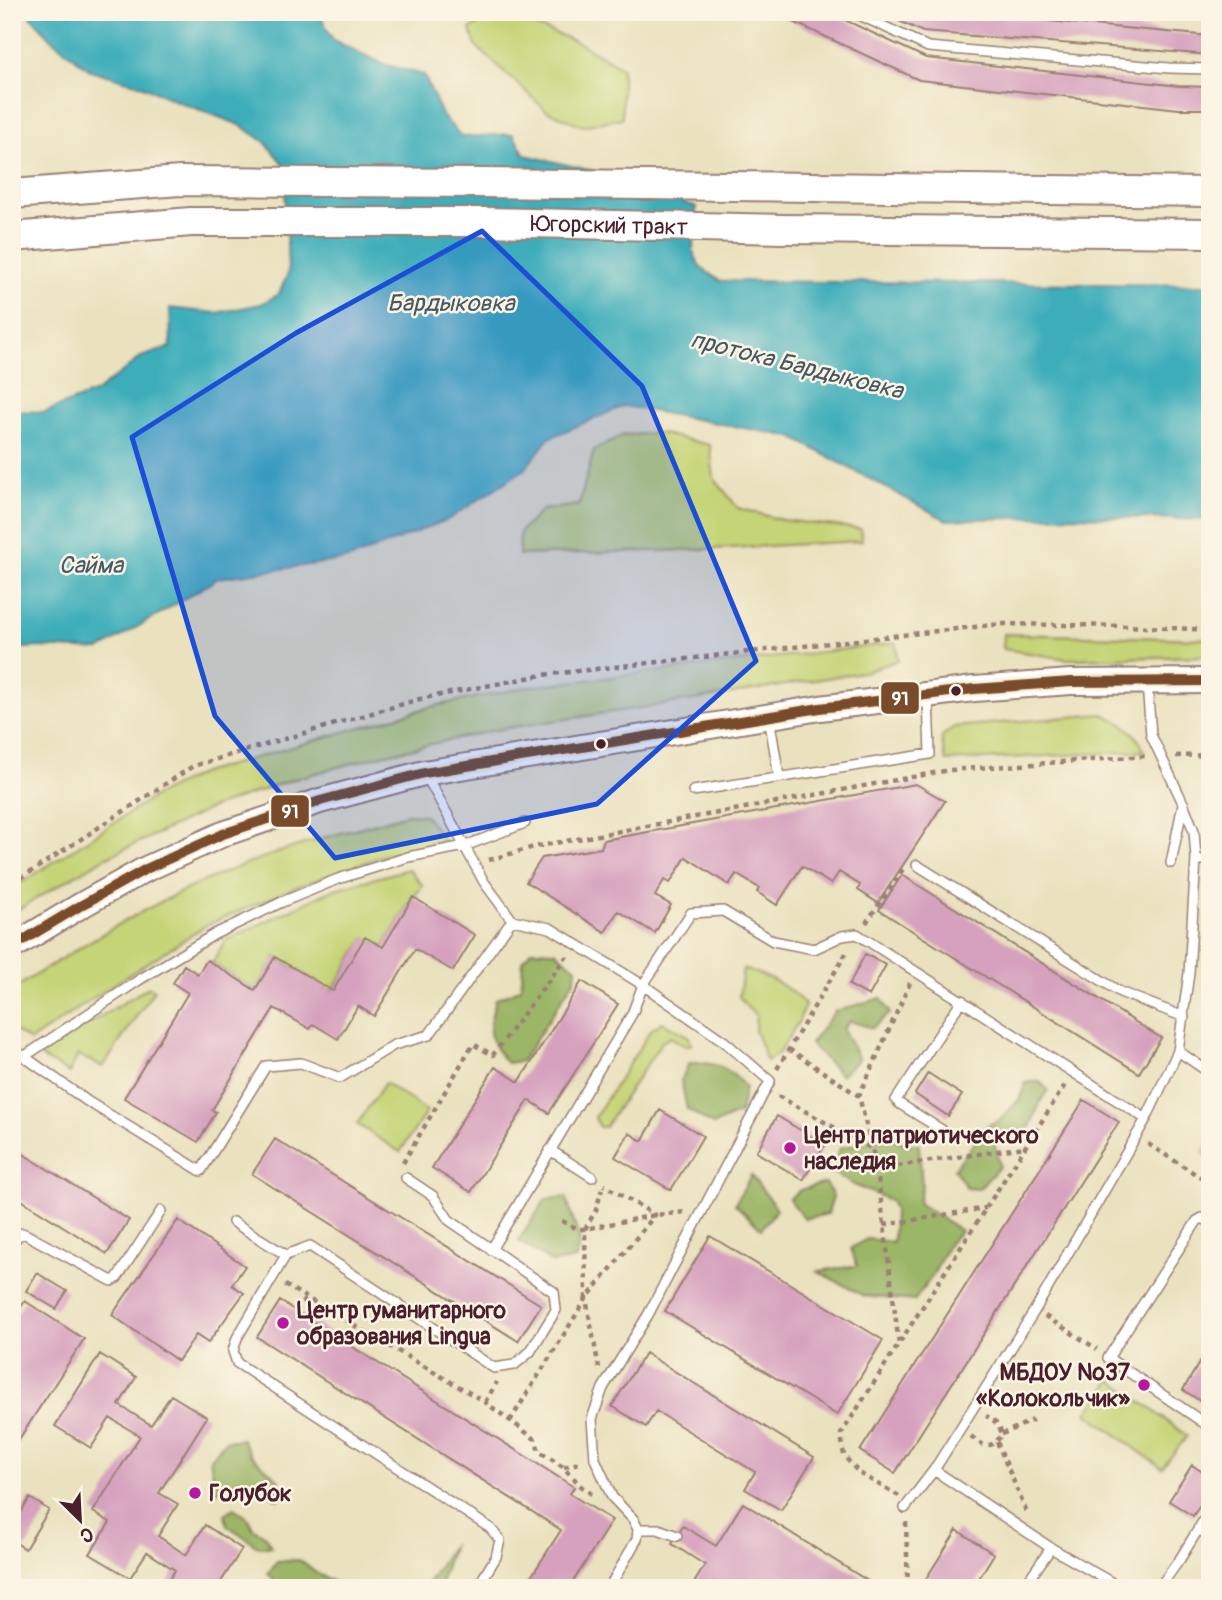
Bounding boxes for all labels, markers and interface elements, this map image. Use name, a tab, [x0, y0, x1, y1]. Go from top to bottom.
street label: Югорский тракт	[530, 209, 689, 242]
water label: Бардыковка	[387, 289, 517, 318]
water label: протока Бардыковка	[688, 325, 908, 406]
water label: Сайма	[59, 551, 125, 580]
line badge: 91	[880, 681, 920, 715]
unlabelled marker	[949, 684, 963, 698]
text: 91	[891, 687, 909, 711]
unlabelled marker	[594, 737, 608, 751]
line badge: 91	[270, 794, 310, 828]
text: 91	[281, 800, 299, 824]
place label: Центр патриотического наследия	[804, 1121, 1039, 1176]
marker: Центр патриотического наследия	[782, 1140, 798, 1156]
place label: Центр гуманитарного образования Lingua	[296, 1296, 506, 1351]
marker: Центр гуманитарного образования Lingua	[275, 1315, 291, 1331]
place label: МБДОУ №37 «Колокольчик»	[976, 1358, 1131, 1413]
marker: МБДОУ №37 «Колокольчик»	[1136, 1377, 1152, 1393]
place label: Голубок	[209, 1479, 292, 1508]
north arrow	[46, 1484, 116, 1554]
marker: Голубок	[187, 1485, 203, 1501]
text: С	[76, 1521, 97, 1548]

